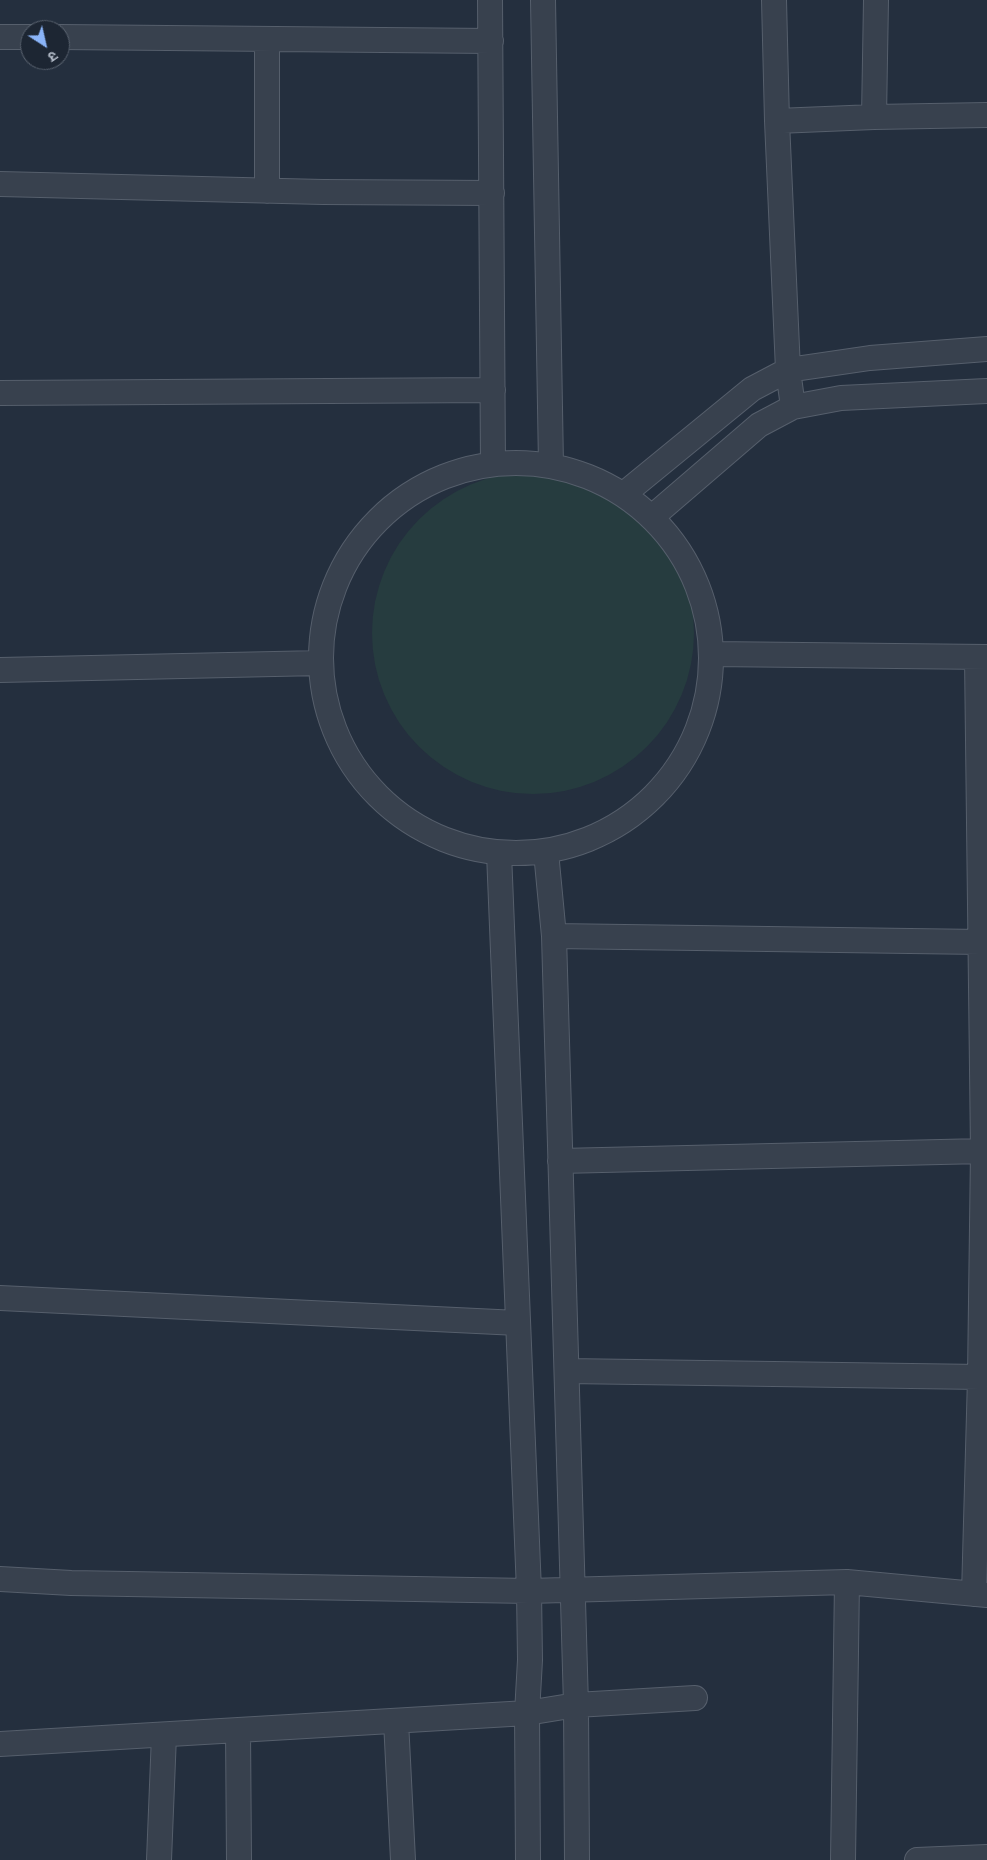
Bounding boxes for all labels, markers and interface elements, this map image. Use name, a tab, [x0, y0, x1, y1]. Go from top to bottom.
north arrow	[20, 20, 70, 70]
text: उ	[45, 48, 61, 65]

